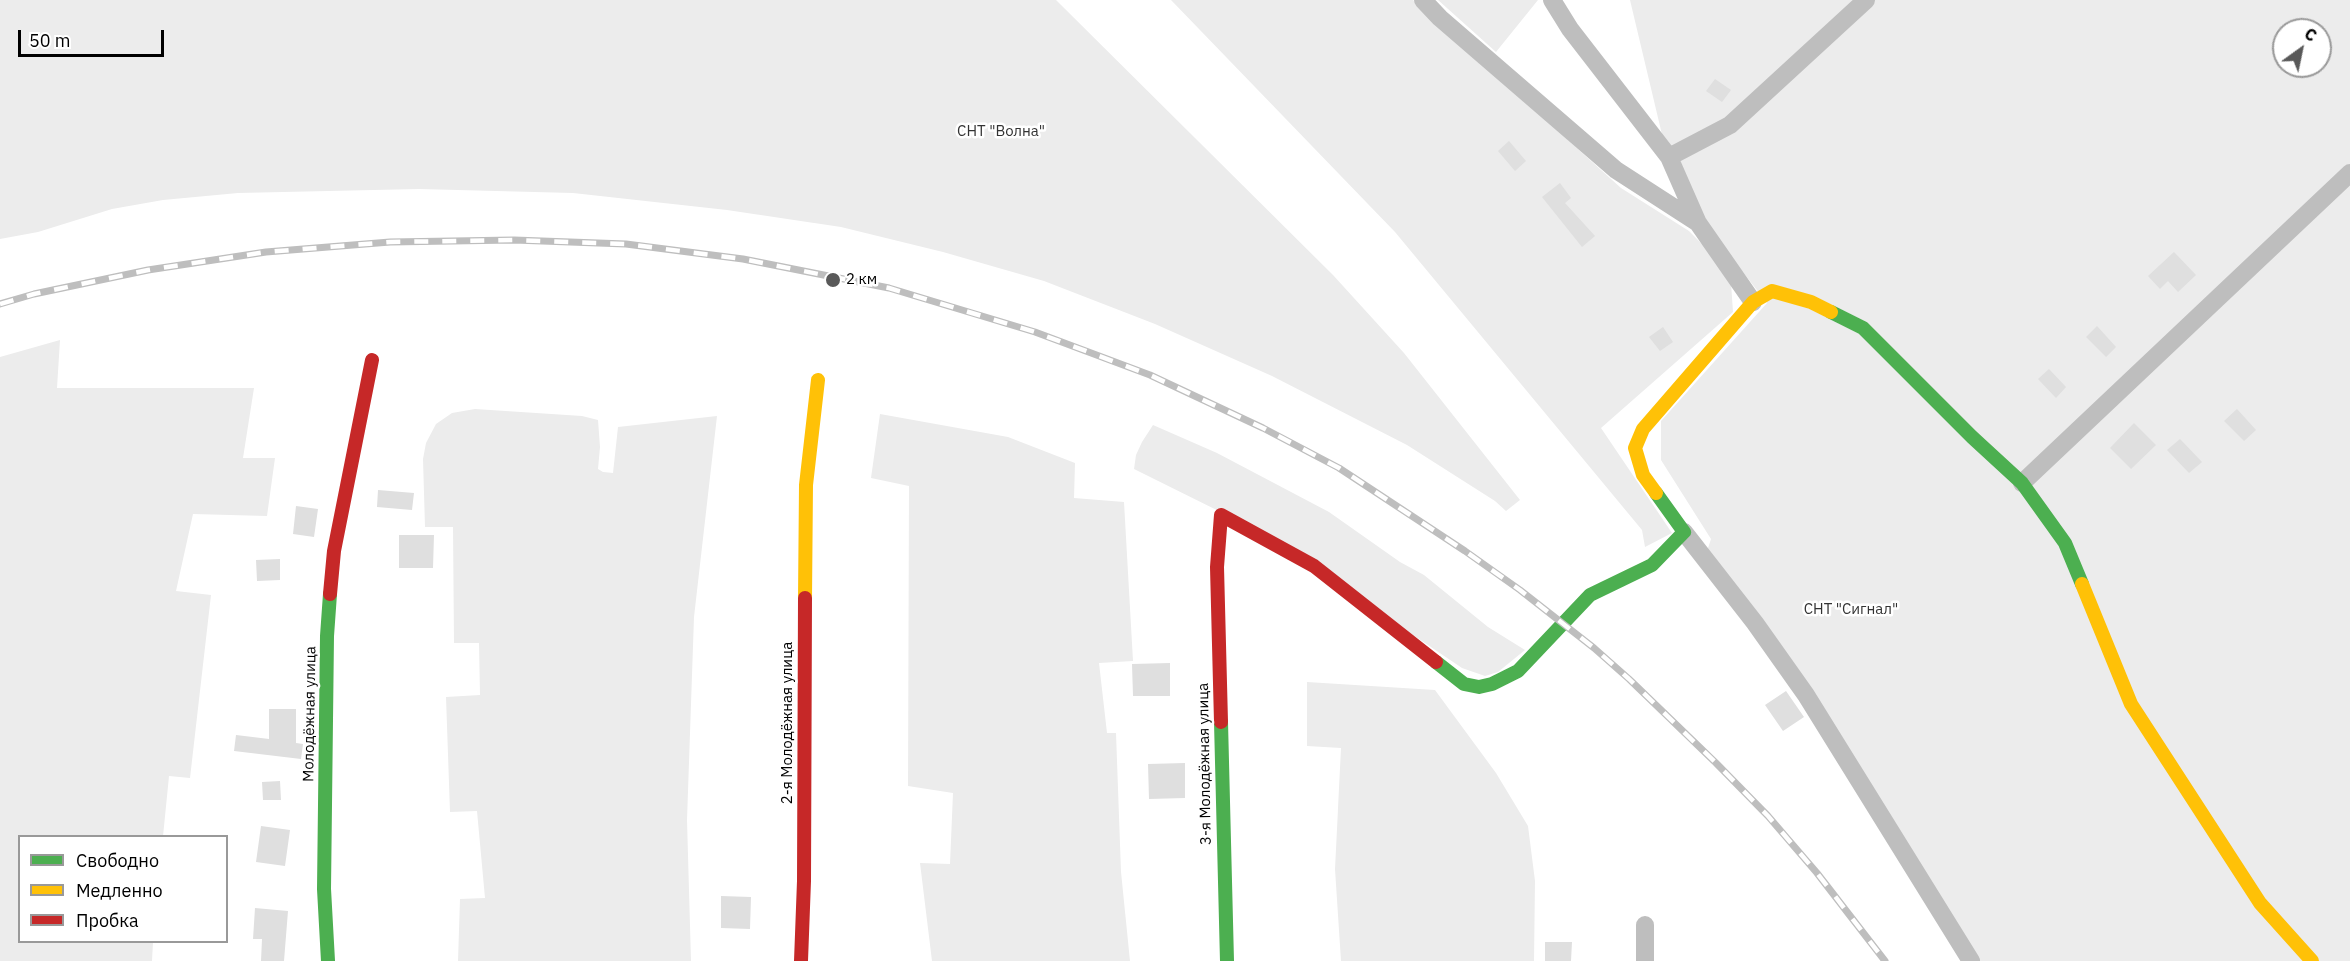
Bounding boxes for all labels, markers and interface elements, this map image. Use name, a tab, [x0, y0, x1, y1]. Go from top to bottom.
scale bar	[21, 18, 166, 56]
north arrow	[2272, 18, 2332, 78]
text: С	[2301, 23, 2321, 46]
text: 50 m	[29, 29, 71, 52]
park label: СНТ "Волна"	[957, 123, 1045, 141]
marker: 2 км	[824, 271, 842, 289]
place label: 2 км	[846, 271, 877, 289]
park label: СНТ "Сигнал"	[1804, 601, 1898, 619]
street label: 2-я Молодёжная улица	[779, 642, 797, 804]
street label: Молодёжная улица	[300, 646, 320, 782]
street label: 3-я Молодёжная улица	[1195, 683, 1215, 845]
legend	[18, 835, 228, 943]
text: Свободно	[76, 849, 159, 872]
text: Медленно	[76, 879, 163, 902]
text: Пробка	[76, 909, 139, 932]

